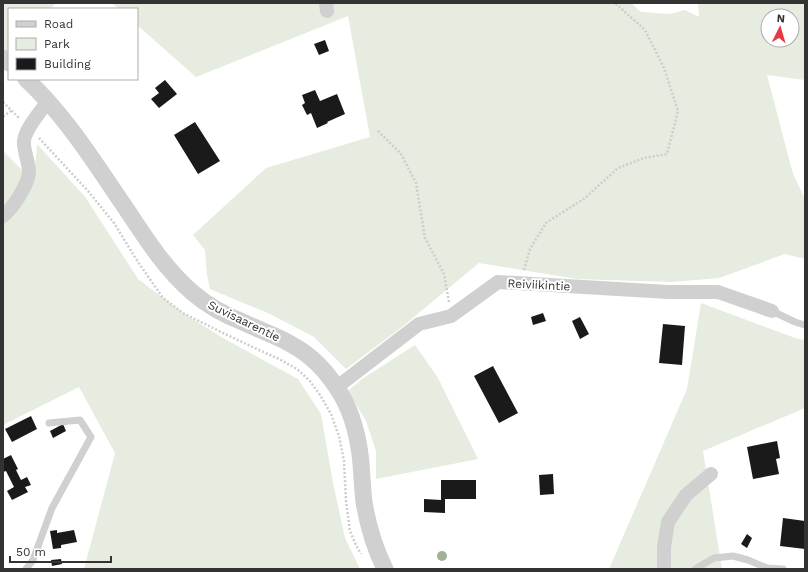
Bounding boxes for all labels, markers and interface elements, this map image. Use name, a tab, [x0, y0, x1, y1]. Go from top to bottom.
legend	[8, 8, 138, 80]
north arrow	[760, 8, 800, 48]
text: N	[776, 12, 785, 25]
text: Road	[44, 17, 73, 31]
text: Park	[44, 37, 70, 51]
text: Building	[44, 57, 91, 71]
street label: Reiviikintie	[507, 276, 571, 294]
street label: Suvisaarentie	[206, 298, 282, 345]
scale bar	[10, 538, 111, 564]
text: 50 m	[16, 545, 46, 559]

